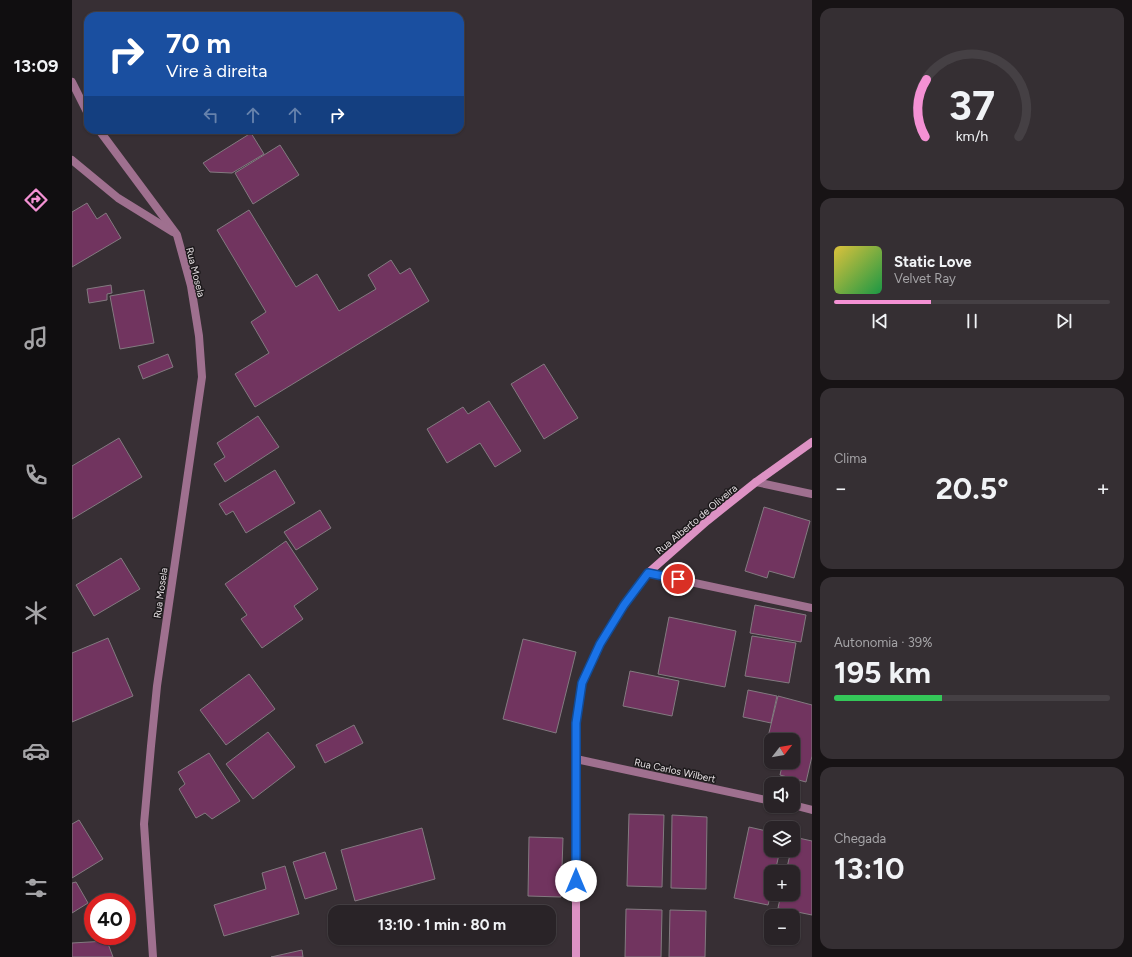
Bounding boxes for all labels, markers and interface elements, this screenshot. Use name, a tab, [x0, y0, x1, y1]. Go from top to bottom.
text: 70 m	[166, 26, 231, 60]
icon: right	[100, 28, 152, 80]
text: 13:09	[13, 55, 59, 77]
text: Vire à direita	[166, 60, 267, 82]
text: 37	[949, 80, 995, 130]
icon: left	[200, 104, 222, 126]
icon: ahead	[242, 104, 264, 126]
icon: ahead	[284, 104, 306, 126]
icon: right	[326, 104, 348, 126]
text: km/h	[956, 126, 988, 144]
icon: directions	[22, 186, 50, 214]
street label: Rua Mosela	[183, 246, 208, 298]
text: Static Love	[894, 253, 972, 271]
text: Velvet Ray	[894, 271, 956, 286]
icon: previous	[869, 310, 891, 332]
icon: pause	[961, 310, 983, 332]
icon: next	[1053, 310, 1075, 332]
icon: music	[22, 324, 50, 352]
text: Clima	[834, 451, 867, 466]
icon: phone	[22, 461, 50, 489]
text: 20.5°	[935, 470, 1009, 507]
text: −	[834, 475, 848, 502]
text: +	[1096, 475, 1110, 502]
street label: Rua Alberto de Oliveira	[653, 481, 740, 557]
pin	[661, 562, 695, 596]
street label: Rua Mosela	[151, 567, 170, 619]
icon: arrive	[667, 568, 689, 590]
icon: climate	[22, 599, 50, 627]
text: Autonomia · 39%	[834, 635, 932, 650]
text: 195 km	[834, 654, 931, 691]
north arrow	[764, 733, 800, 769]
map controls	[764, 733, 800, 945]
icon: car	[22, 737, 50, 765]
street label: Rua Carlos Wilbert	[633, 756, 717, 786]
button: sound	[764, 777, 800, 813]
button: layers	[764, 821, 800, 857]
text: Chegada	[834, 831, 886, 846]
text: 13:10	[834, 850, 904, 887]
position arrow	[555, 860, 597, 902]
button: +	[764, 865, 800, 901]
icon: filters	[22, 874, 50, 902]
speed limit sign: 40	[84, 893, 136, 945]
button: −	[764, 909, 800, 945]
text: 13:10 · 1 min · 80 m	[378, 916, 506, 934]

